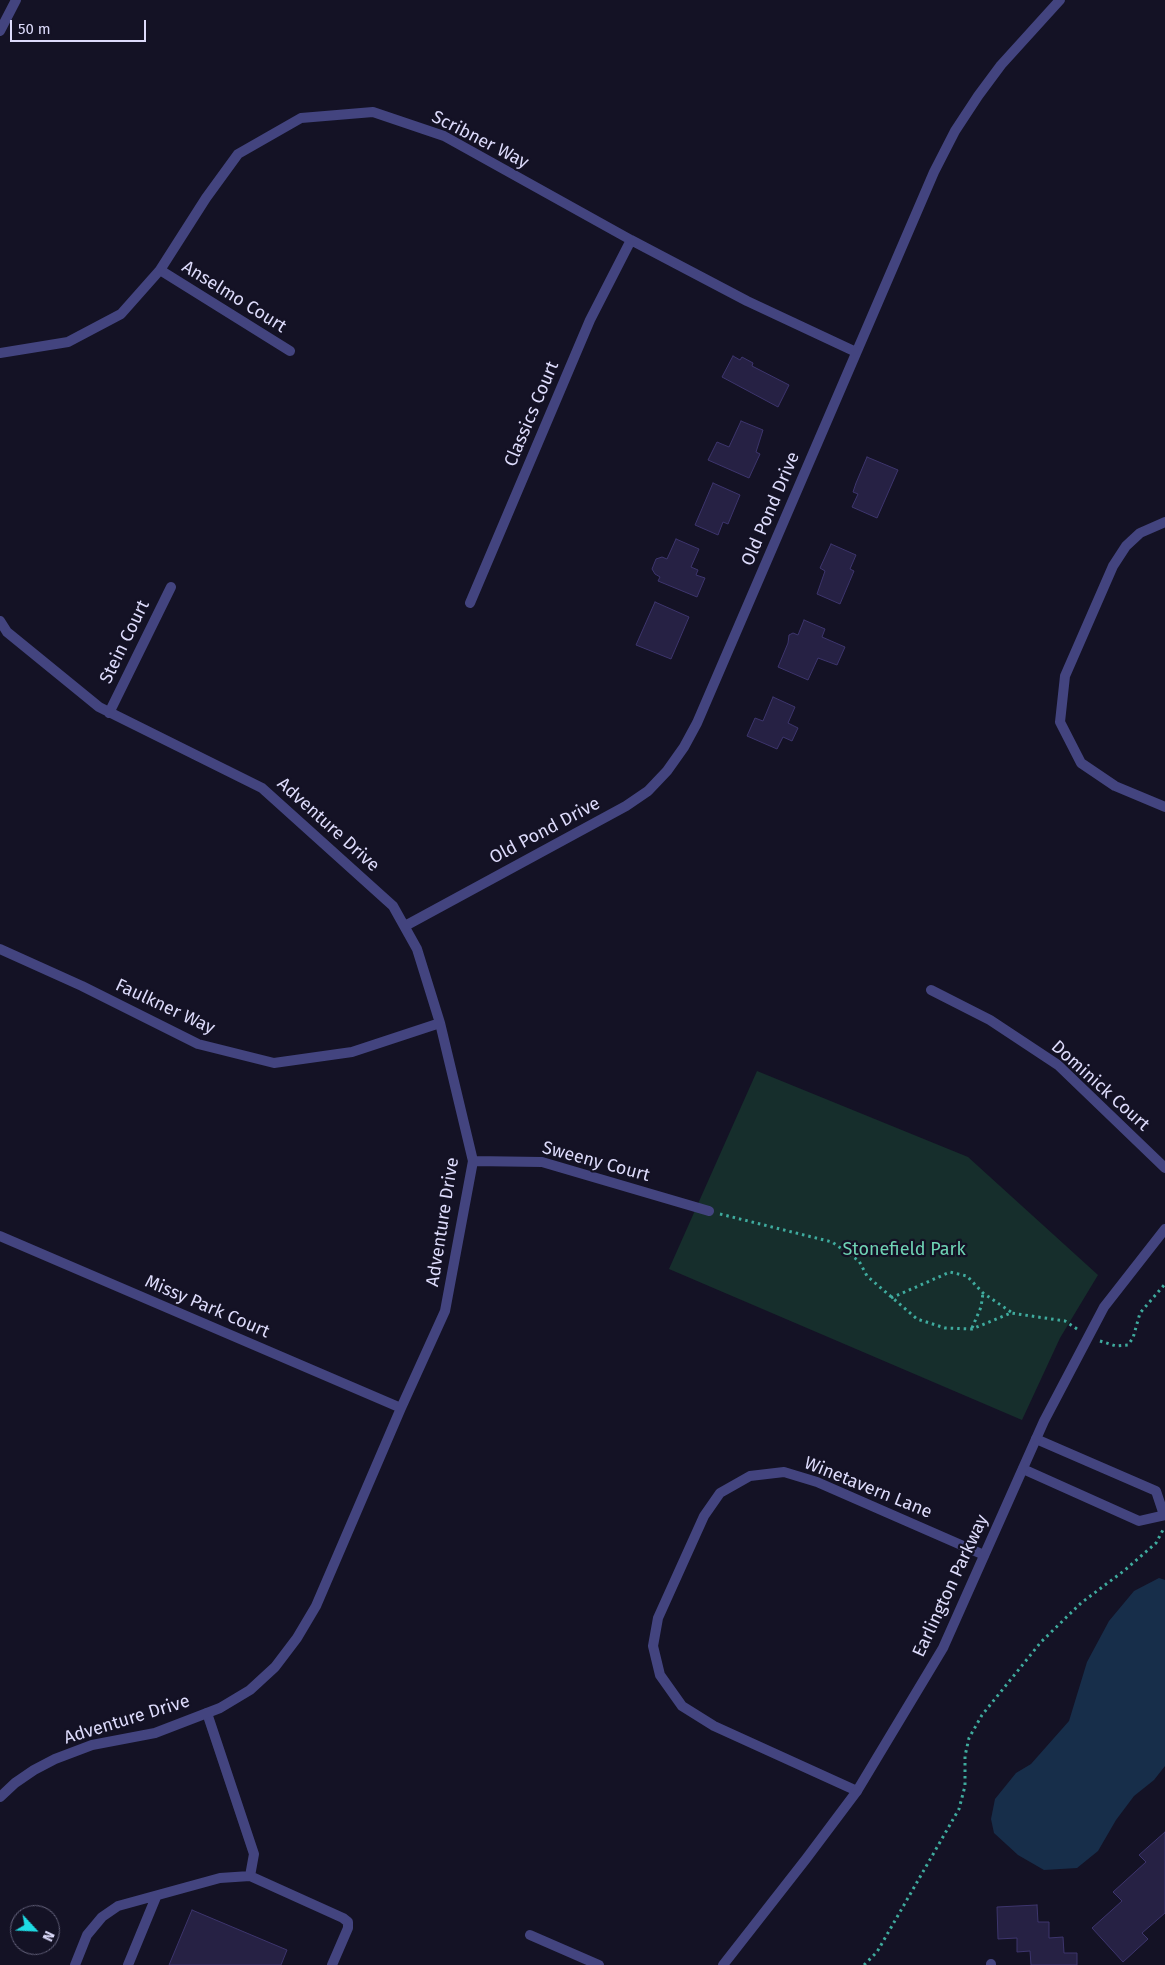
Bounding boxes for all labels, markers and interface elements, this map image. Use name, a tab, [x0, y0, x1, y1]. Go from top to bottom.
scale bar	[12, 10, 149, 42]
text: 50 m	[18, 20, 51, 38]
street label: Scribner Way	[428, 106, 532, 174]
street label: Anselmo Court	[178, 256, 290, 338]
street label: Classics Court	[500, 358, 564, 470]
street label: Old Pond Drive	[737, 449, 805, 569]
street label: Stein Court	[95, 597, 155, 687]
street label: Adventure Drive	[272, 773, 384, 877]
street label: Old Pond Drive	[486, 793, 604, 869]
street label: Faulkner Way	[112, 975, 218, 1039]
street label: Dominick Court	[1046, 1036, 1154, 1136]
street label: Sweeny Court	[540, 1137, 652, 1187]
street label: Adventure Drive	[422, 1156, 464, 1288]
park label: Stonefield Park	[842, 1239, 966, 1261]
street label: Missy Park Court	[141, 1271, 273, 1343]
street label: Winetavern Lane	[801, 1453, 935, 1523]
street label: Earlington Parkway	[908, 1511, 994, 1661]
street label: Adventure Drive	[61, 1691, 193, 1749]
north arrow	[10, 1905, 60, 1955]
text: N	[38, 1928, 58, 1944]

